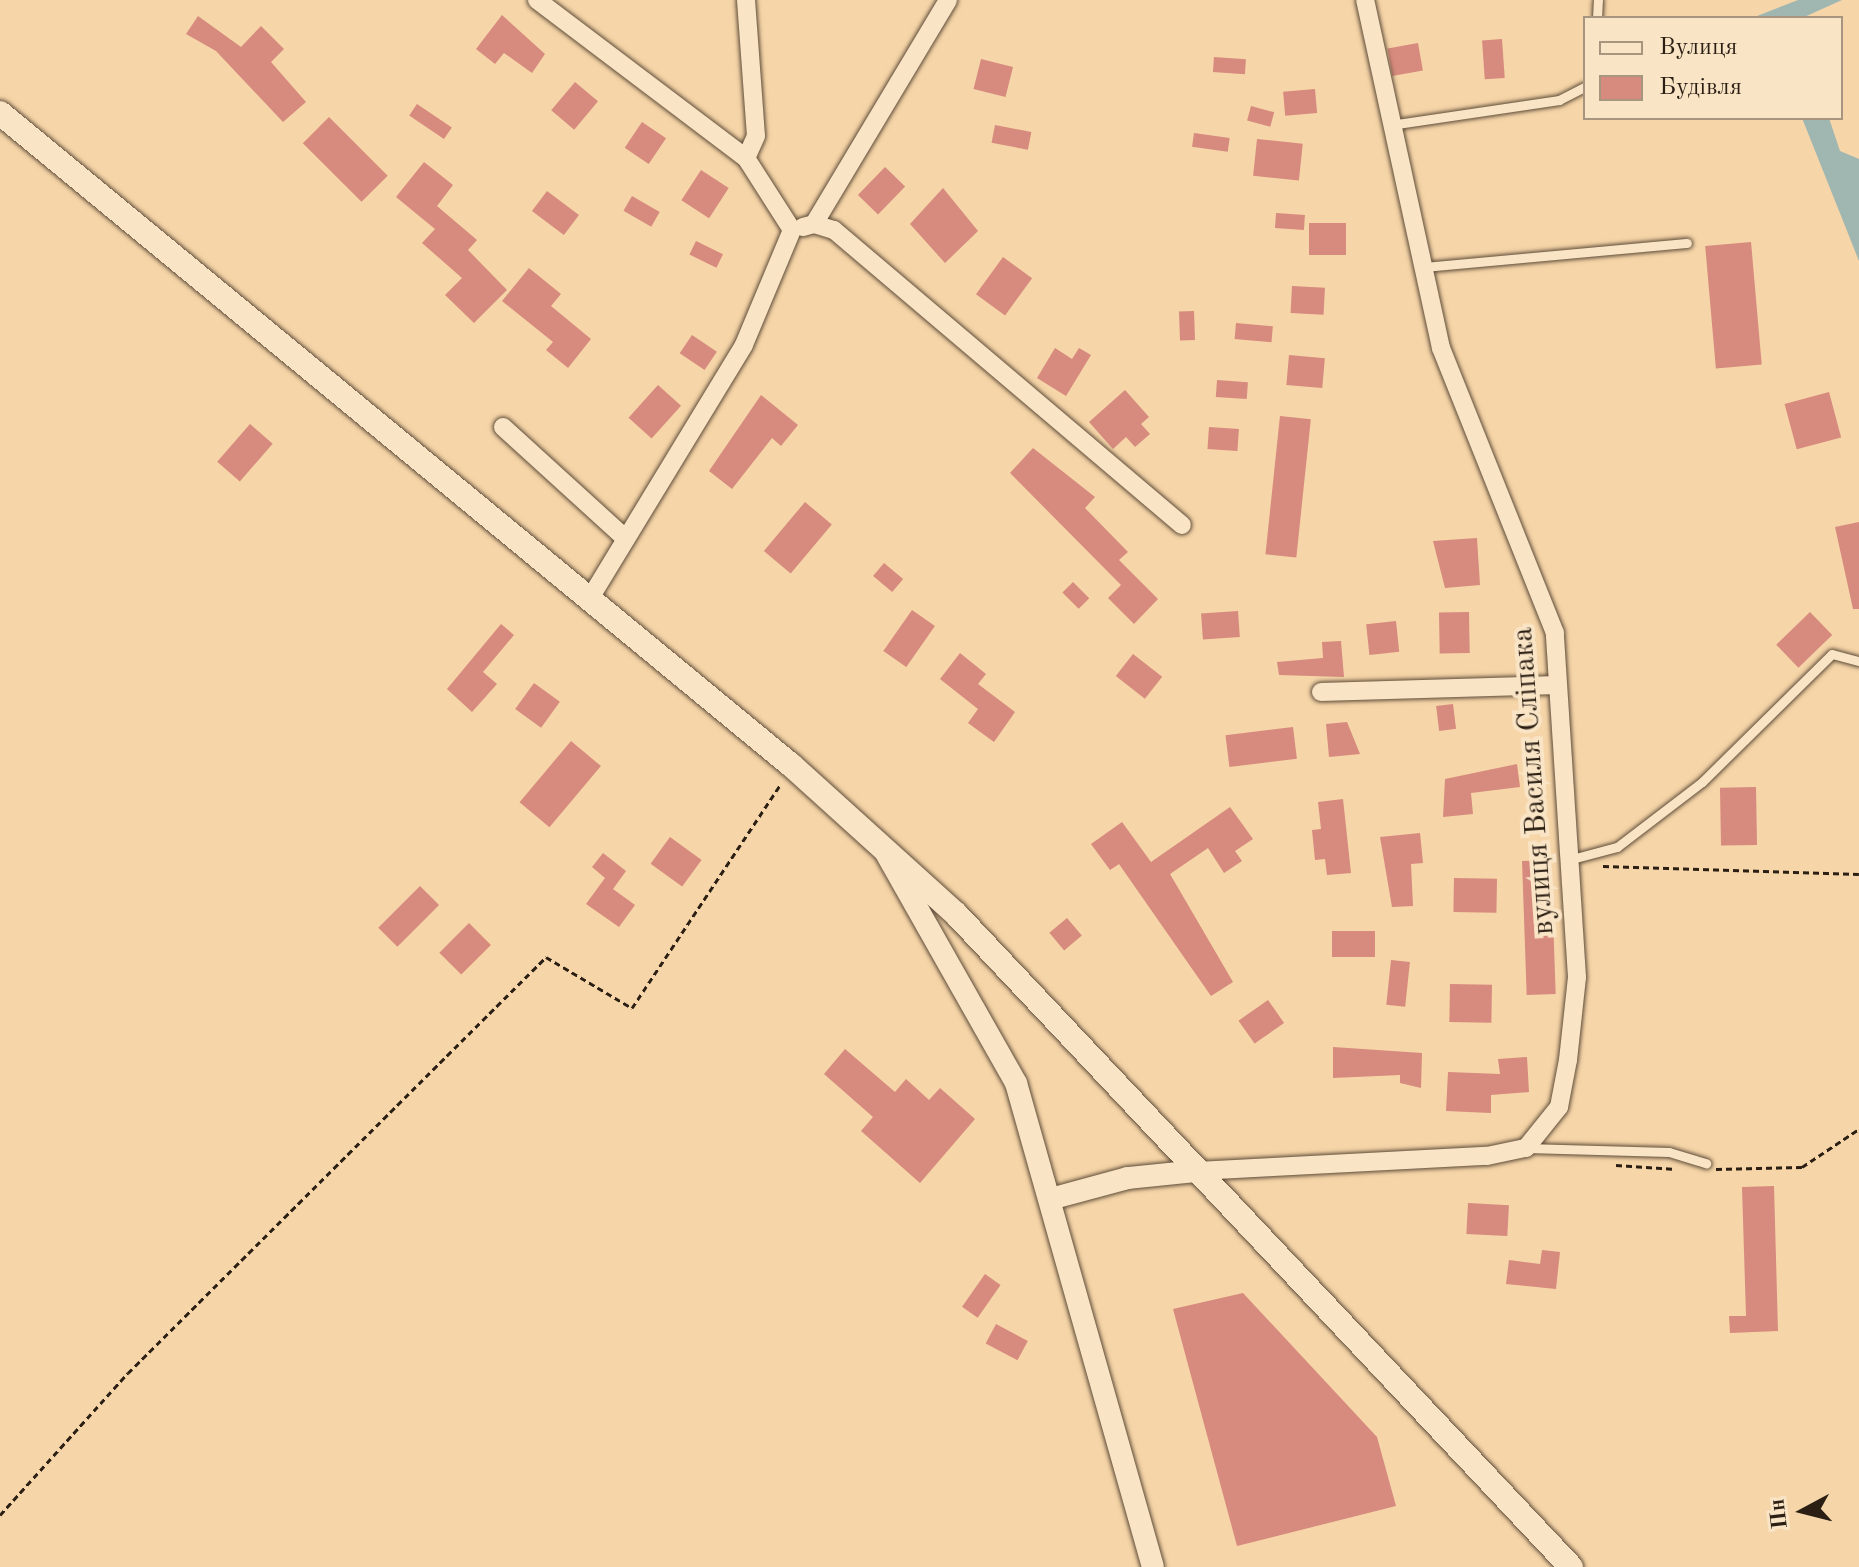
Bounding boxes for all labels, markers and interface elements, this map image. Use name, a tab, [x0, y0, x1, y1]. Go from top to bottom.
legend	[1583, 16, 1843, 120]
text: Вулиця	[1659, 36, 1738, 60]
text: Будівля	[1659, 76, 1742, 100]
street label: вулиця Василя Сліпака	[1505, 626, 1563, 936]
north arrow	[1763, 1471, 1843, 1551]
text: Пн	[1766, 1498, 1792, 1530]

